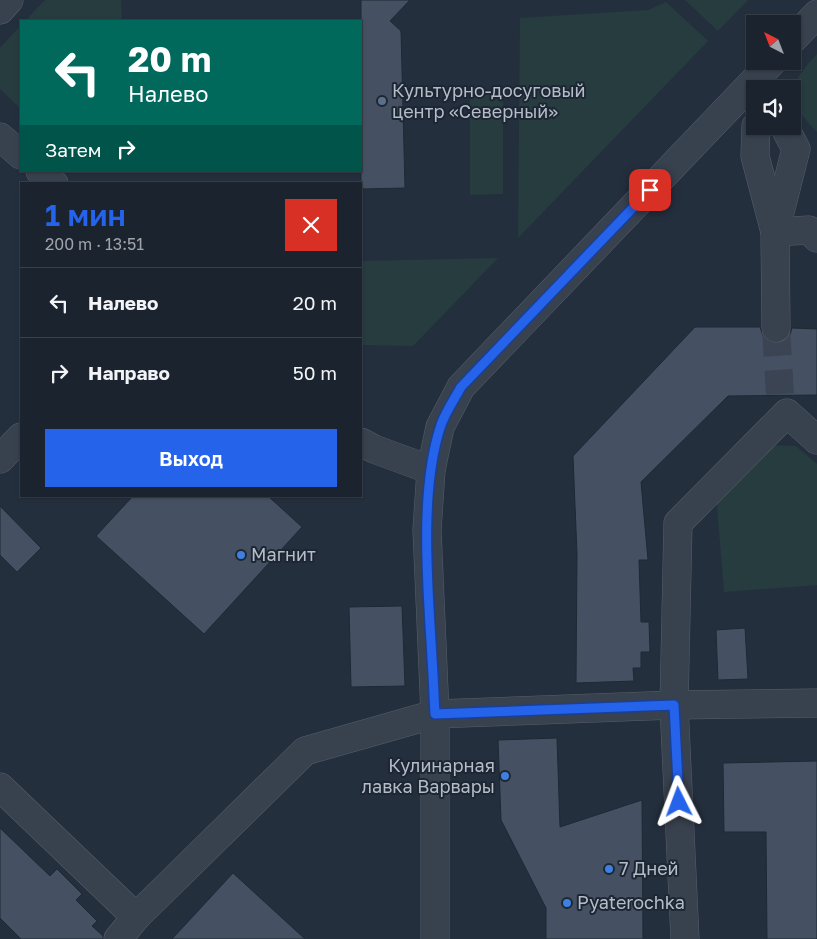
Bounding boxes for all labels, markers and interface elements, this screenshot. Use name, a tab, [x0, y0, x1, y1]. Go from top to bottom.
north arrow	[746, 15, 801, 70]
map controls	[746, 15, 801, 135]
text: 20 m	[128, 38, 211, 80]
icon: left	[45, 40, 110, 105]
place label: Культурно-досуговый центр «Северный»	[392, 79, 586, 122]
text: Налево	[128, 80, 208, 107]
button: sound	[746, 80, 801, 135]
marker: Культурно-досуговый центр «Северный»	[376, 95, 388, 107]
icon: right	[112, 135, 140, 163]
text: Затем	[45, 138, 102, 161]
pin	[629, 169, 671, 211]
icon: arrive	[636, 176, 664, 204]
text: 1 мин	[45, 197, 126, 233]
button: close	[285, 199, 337, 251]
text: 200 m · 13:51	[45, 234, 144, 254]
icon: left	[45, 289, 73, 317]
text: Налево	[88, 291, 158, 314]
text: 20 m	[293, 291, 337, 314]
icon: right	[45, 359, 73, 387]
text: Направо	[88, 361, 170, 384]
text: 50 m	[293, 361, 337, 384]
button: Выход	[45, 429, 337, 487]
place label: Магнит	[251, 543, 316, 565]
marker: Магнит	[235, 549, 247, 561]
place label: Кулинарная лавка Варвары	[361, 754, 495, 797]
marker: Кулинарная лавка Варвары	[499, 770, 511, 782]
position arrow	[652, 775, 704, 827]
place label: 7 Дней	[619, 857, 679, 879]
marker: 7 Дней	[603, 863, 615, 875]
place label: Pyaterochka	[577, 891, 685, 913]
marker: Pyaterochka	[561, 897, 573, 909]

